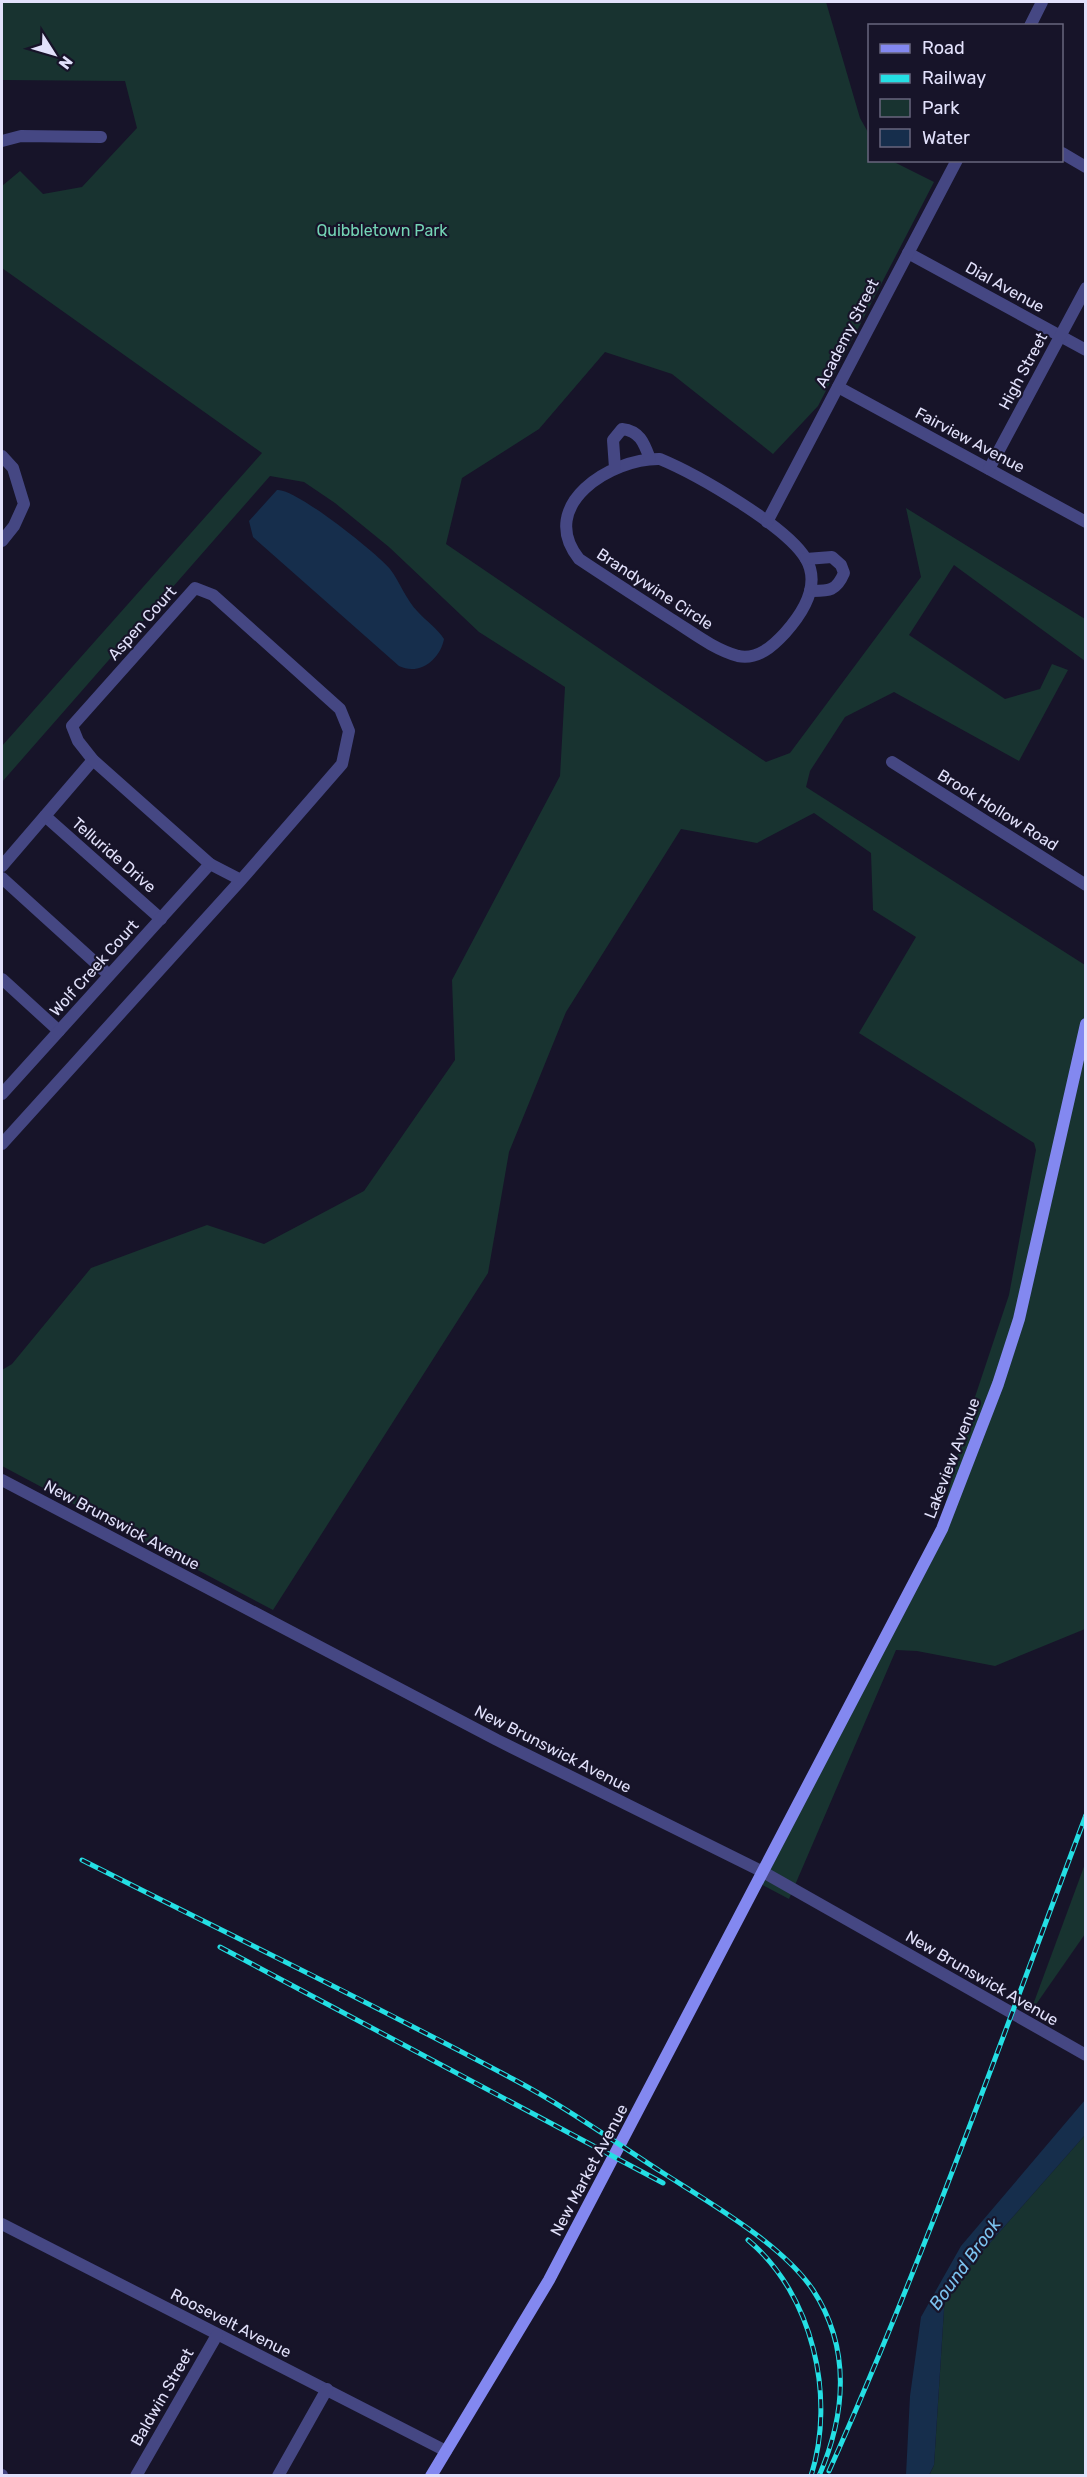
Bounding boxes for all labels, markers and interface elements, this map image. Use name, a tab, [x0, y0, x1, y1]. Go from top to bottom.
north arrow	[24, 24, 84, 84]
legend	[868, 24, 1063, 162]
text: Road	[922, 37, 965, 59]
text: N	[55, 52, 77, 73]
text: Railway	[922, 67, 986, 89]
text: Park	[922, 97, 960, 119]
text: Water	[922, 127, 970, 149]
park label: Quibbletown Park	[316, 221, 448, 240]
street label: Dial Avenue	[962, 258, 1048, 316]
street label: Academy Street	[811, 276, 883, 390]
street label: High Street	[995, 329, 1051, 413]
street label: Fairview Avenue	[912, 403, 1028, 477]
street label: Brandywine Circle	[593, 544, 717, 634]
street label: Aspen Court	[104, 582, 180, 664]
street label: Brook Hollow Road	[934, 765, 1062, 855]
street label: Telluride Drive	[68, 813, 160, 897]
street label: Wolf Creek Court	[46, 916, 142, 1020]
street label: Lakeview Avenue	[920, 1395, 984, 1521]
street label: New Brunswick Avenue	[41, 1476, 203, 1574]
street label: New Brunswick Avenue	[471, 1701, 635, 1797]
street label: New Brunswick Avenue	[902, 1926, 1062, 2030]
street label: New Market Avenue	[546, 2101, 632, 2239]
water label: Bound Brook	[924, 2213, 1006, 2314]
street label: Roosevelt Avenue	[168, 2284, 295, 2362]
street label: Baldwin Street	[126, 2345, 198, 2449]

